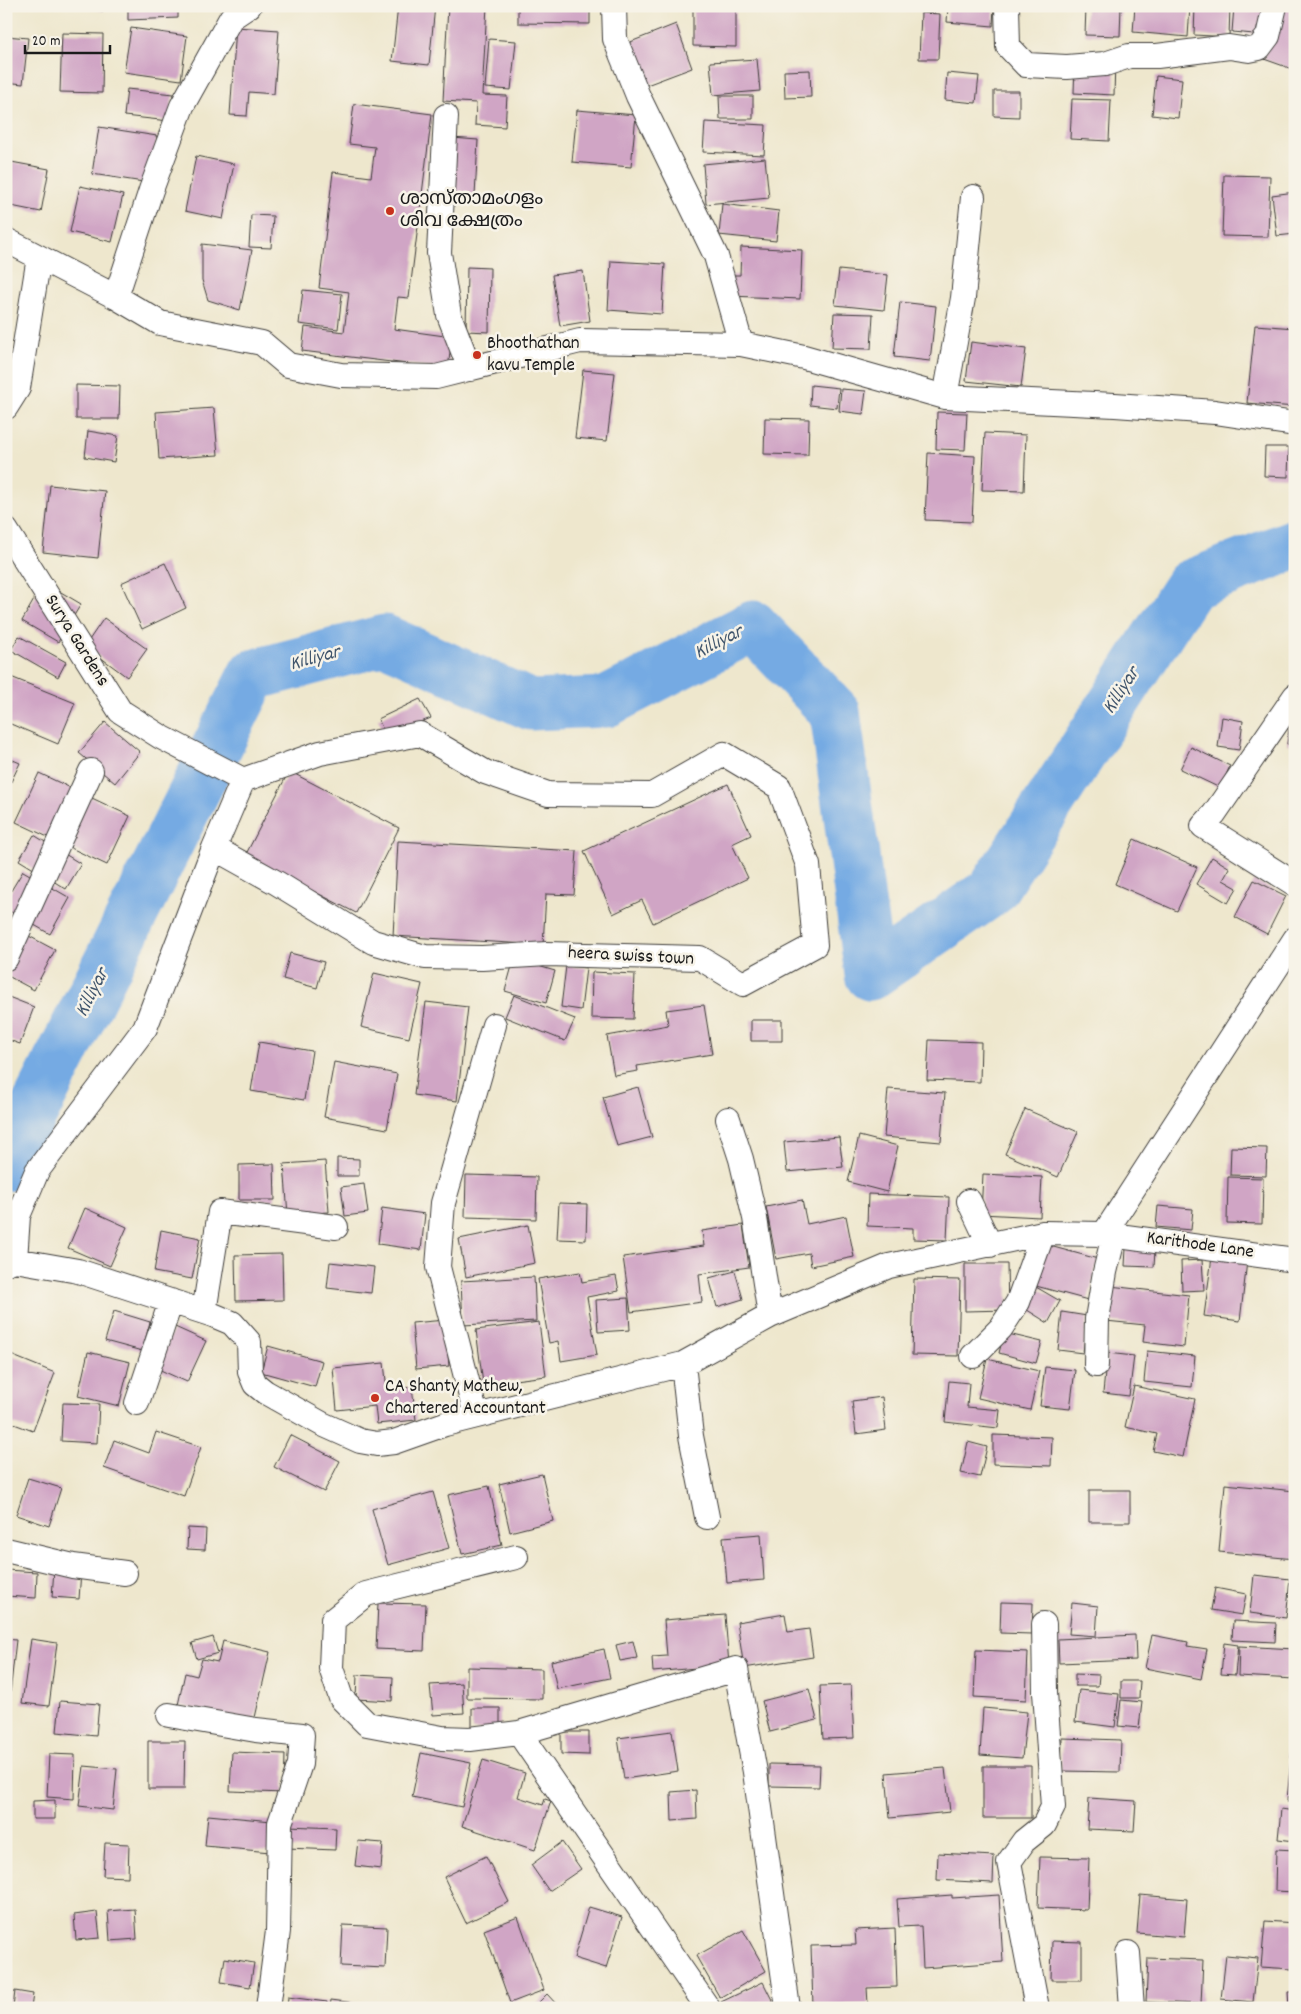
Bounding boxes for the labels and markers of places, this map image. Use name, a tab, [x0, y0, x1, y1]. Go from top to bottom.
place label: ശാസ്താമംഗളം ശിവ ക്ഷേത്രം	[400, 187, 543, 236]
marker: ശാസ്താമംഗളം ശിവ ക്ഷേത്രം	[384, 205, 396, 217]
place label: Bhoothathan kavu Temple	[487, 331, 580, 380]
marker: Bhoothathan kavu Temple	[471, 349, 483, 361]
place label: CA Shanty Mathew, Chartered Accountant	[385, 1374, 546, 1423]
marker: CA Shanty Mathew, Chartered Accountant	[369, 1392, 381, 1404]

